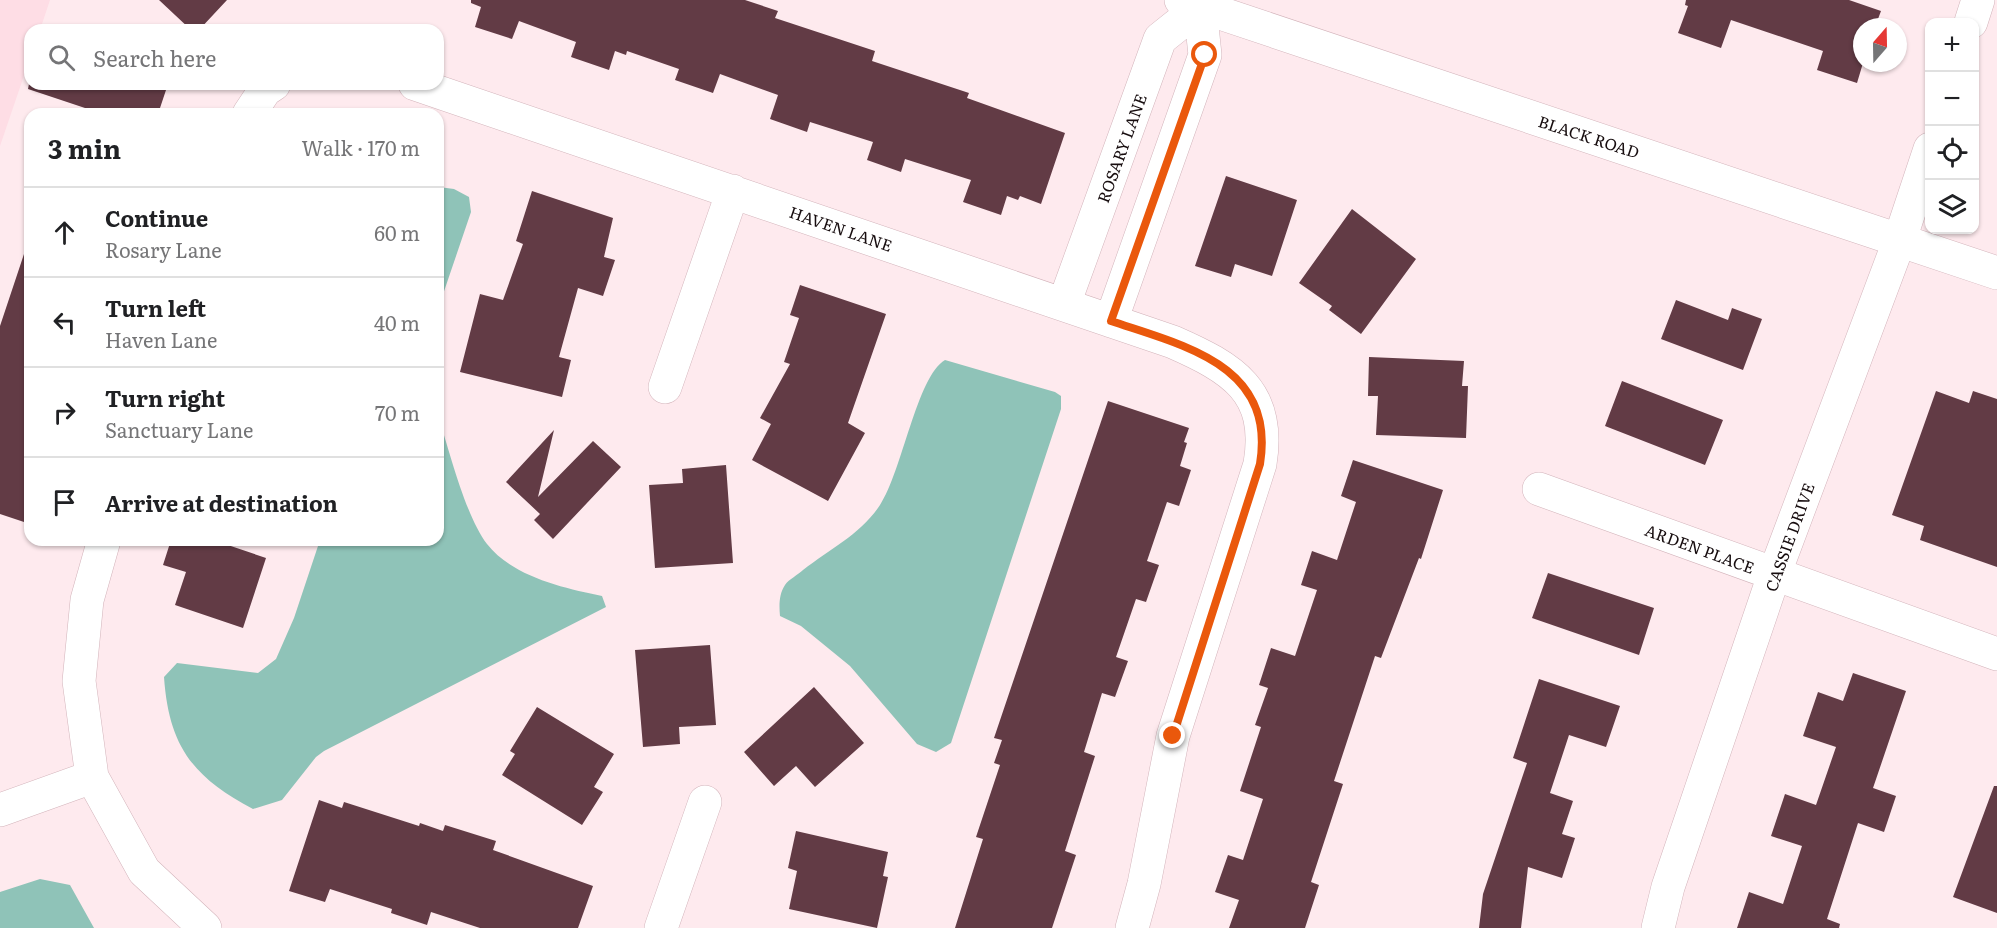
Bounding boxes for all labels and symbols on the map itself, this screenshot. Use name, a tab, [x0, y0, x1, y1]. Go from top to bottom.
north arrow	[1853, 18, 1907, 72]
route start	[1191, 41, 1217, 67]
street label: ROSARY LANE	[1090, 90, 1152, 206]
street label: BLACK ROAD	[1535, 108, 1643, 164]
street label: HAVEN LANE	[786, 199, 896, 257]
street label: CASSIE DRIVE	[1758, 479, 1820, 595]
street label: ARDEN PLACE	[1642, 517, 1758, 579]
route end	[1159, 722, 1185, 748]

